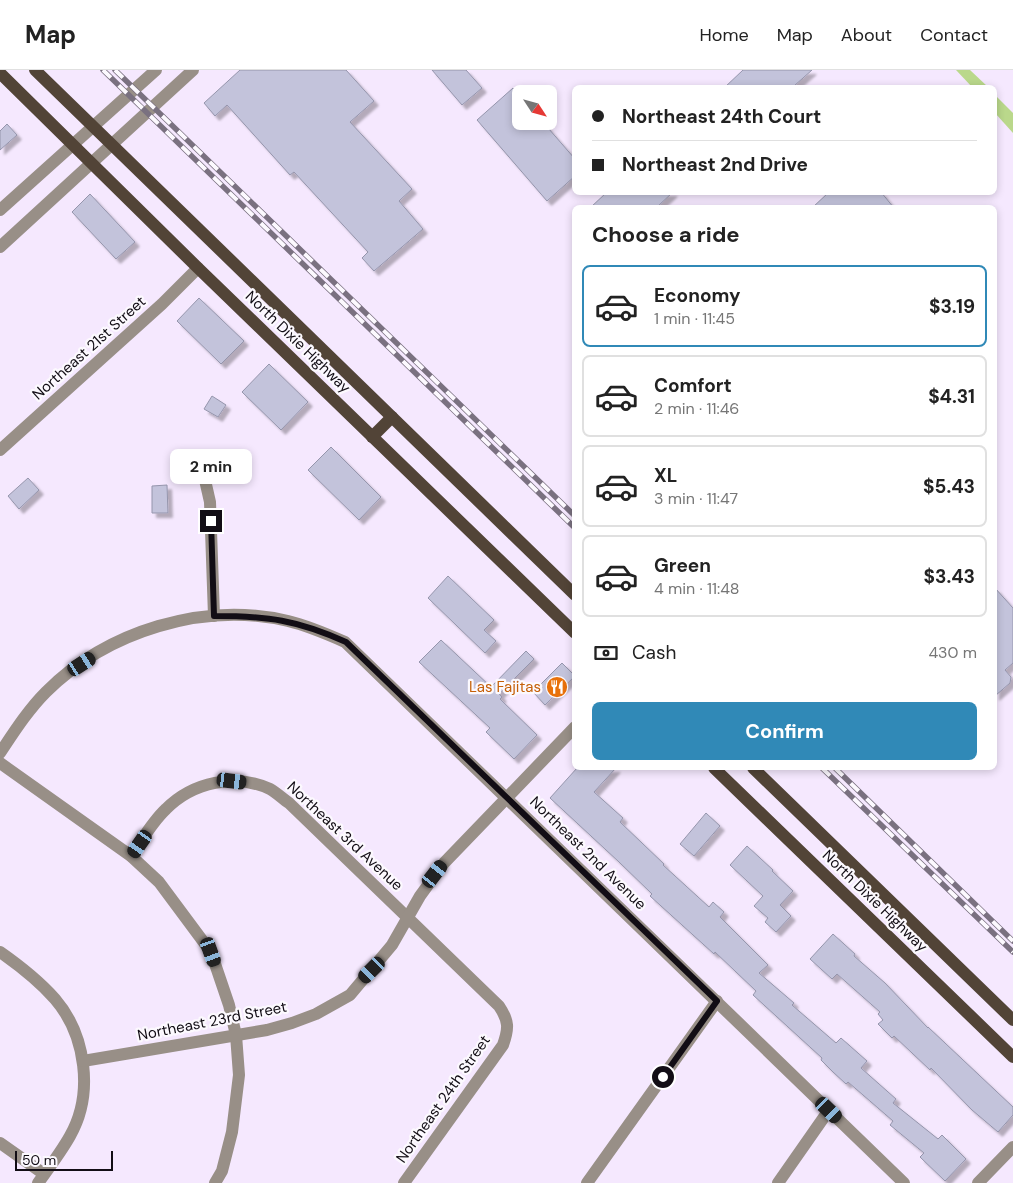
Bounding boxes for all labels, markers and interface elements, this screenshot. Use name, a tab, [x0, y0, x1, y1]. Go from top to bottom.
text: Map	[25, 19, 76, 50]
text: Home	[699, 23, 749, 47]
text: Map	[777, 23, 813, 47]
text: About	[841, 23, 892, 47]
text: Contact	[920, 23, 988, 47]
north arrow	[512, 85, 558, 130]
map controls	[512, 85, 557, 130]
text: Northeast 24th Court	[622, 104, 821, 129]
text: Northeast 2nd Drive	[622, 152, 808, 177]
text: Choose a ride	[592, 220, 740, 249]
text: Economy	[654, 283, 741, 308]
icon: car	[594, 284, 639, 329]
street label: North Dixie Highway	[241, 287, 355, 398]
street label: Northeast 21st Street	[28, 292, 150, 404]
text: $3.19	[929, 294, 975, 319]
text: 1 min · 11:45	[654, 308, 735, 329]
text: Comfort	[654, 373, 732, 398]
icon: car	[594, 374, 639, 419]
text: $4.31	[928, 384, 975, 409]
text: 2 min · 11:46	[654, 398, 739, 419]
callout: 2 min	[170, 448, 252, 484]
text: 2 min	[190, 456, 232, 477]
text: XL	[654, 463, 677, 488]
icon: car	[594, 464, 639, 509]
text: $5.43	[923, 474, 975, 499]
text: 3 min · 11:47	[654, 488, 738, 509]
route end	[200, 510, 222, 532]
text: Green	[654, 553, 711, 578]
icon: car	[594, 554, 639, 599]
text: $3.43	[923, 564, 975, 589]
text: 4 min · 11:48	[654, 578, 740, 599]
icon: cash	[592, 639, 620, 667]
text: Cash	[632, 640, 676, 665]
text: 430 m	[928, 642, 977, 663]
car	[65, 650, 98, 678]
restaurant icon: Las Fajitas	[545, 675, 569, 699]
place label: Las Fajitas	[469, 677, 541, 697]
button: Confirm	[592, 702, 977, 760]
car	[216, 772, 247, 790]
street label: Northeast 3rd Avenue	[283, 777, 407, 895]
street label: Northeast 2nd Avenue	[525, 792, 651, 914]
car	[125, 827, 154, 861]
street label: North Dixie Highway	[818, 846, 932, 957]
car	[419, 858, 450, 890]
car	[198, 935, 223, 969]
car	[356, 954, 387, 986]
street label: Northeast 23rd Street	[136, 997, 288, 1045]
street label: Northeast 24th Street	[391, 1031, 495, 1167]
route start	[652, 1066, 674, 1088]
car	[812, 1094, 845, 1126]
scale bar	[15, 1148, 112, 1171]
text: 50 m	[22, 1151, 56, 1169]

